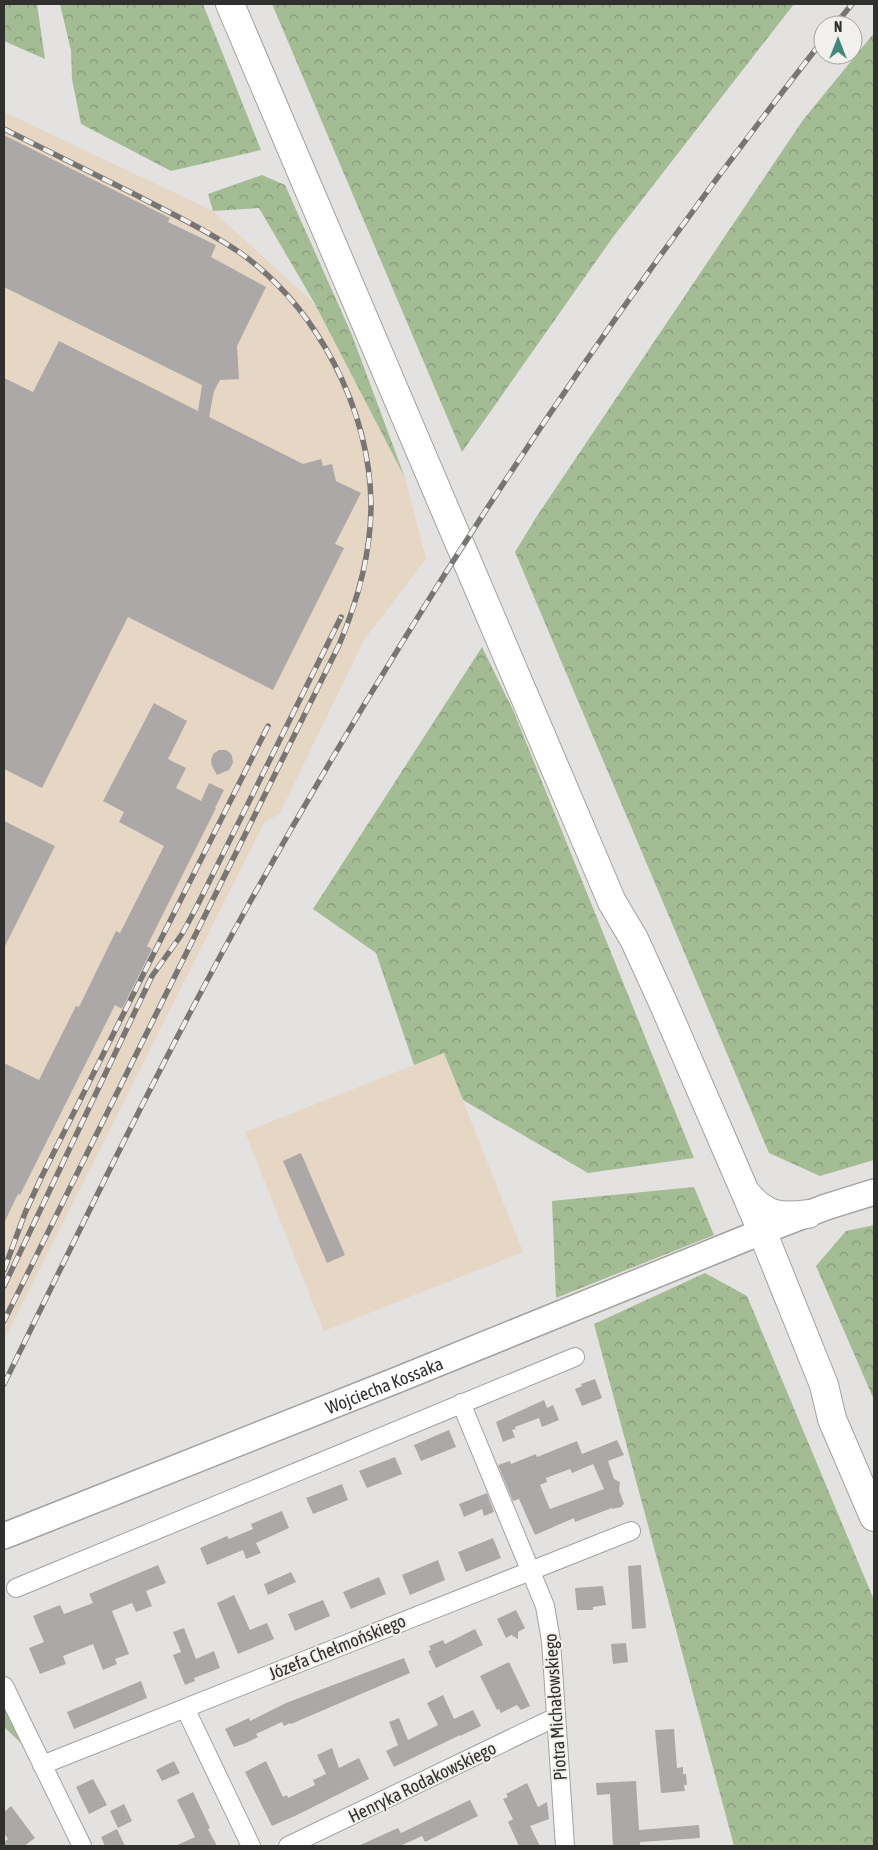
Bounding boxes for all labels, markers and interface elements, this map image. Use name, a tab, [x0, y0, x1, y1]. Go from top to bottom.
north arrow	[813, 15, 863, 65]
text: N	[834, 19, 842, 35]
street label: Wojciecha Kossaka	[322, 1352, 446, 1418]
street label: Józefa Chełmońskiego	[265, 1610, 409, 1684]
street label: Piotra Michałowskiego	[539, 1633, 571, 1781]
street label: Henryka Rodakowskiego	[345, 1737, 499, 1827]

